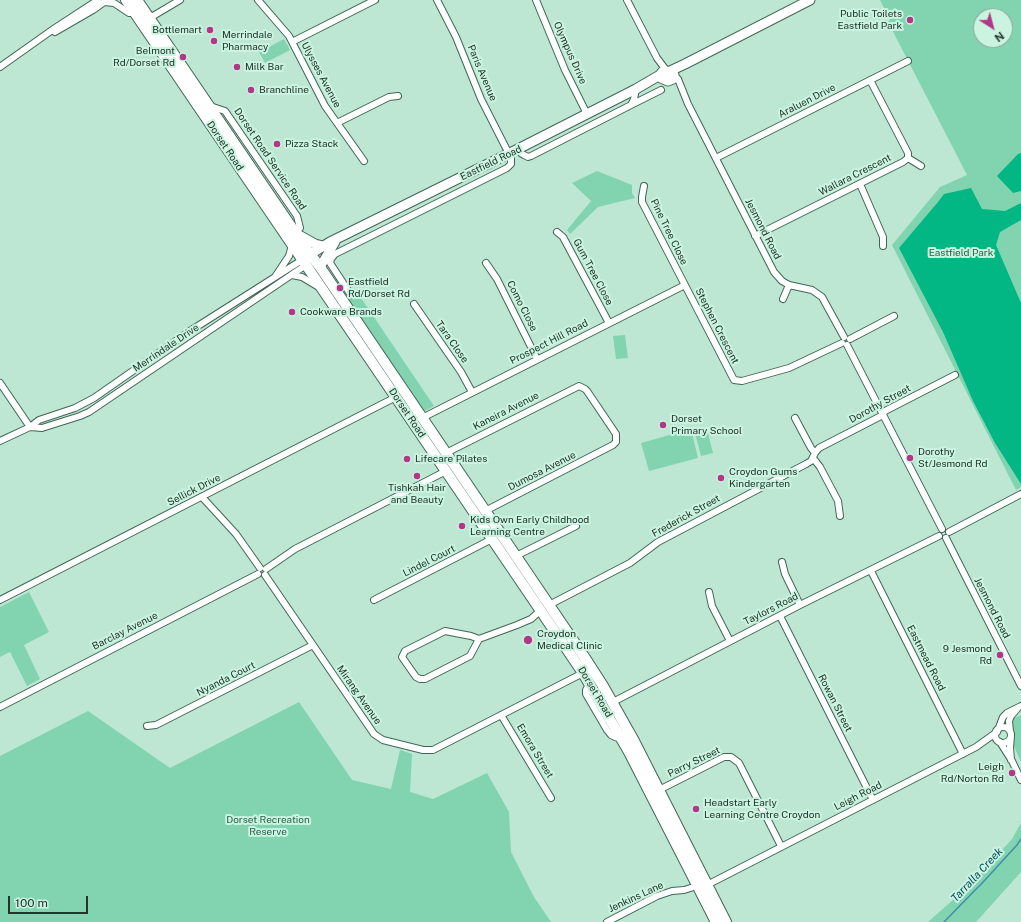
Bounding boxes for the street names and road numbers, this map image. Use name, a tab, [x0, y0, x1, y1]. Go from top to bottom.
street label: Olympus Drive	[551, 20, 589, 86]
street label: Ulysses Avenue	[299, 40, 343, 110]
street label: Paris Avenue	[465, 43, 499, 103]
street label: Araluen Drive	[776, 81, 838, 121]
street label: Dorset Road Service Road	[231, 106, 309, 212]
street label: Dorset Road	[204, 119, 246, 173]
street label: Eastfield Road	[458, 143, 524, 183]
street label: Wallara Crescent	[817, 152, 893, 198]
street label: Pine Tree Close	[648, 197, 690, 267]
street label: Jesmond Road	[743, 197, 783, 261]
street label: Gum Tree Close	[570, 237, 616, 307]
street label: Como Close	[504, 279, 540, 333]
street label: Stephen Crescent	[693, 286, 741, 366]
street label: Prospect Hill Road	[508, 317, 590, 367]
street label: Tara Close	[433, 319, 471, 365]
street label: Merrindale Drive	[131, 322, 201, 374]
street label: Dorothy Street	[847, 382, 913, 426]
street label: Dorset Road	[386, 386, 428, 440]
street label: Kaneira Avenue	[471, 389, 541, 433]
street label: Dumosa Avenue	[506, 449, 578, 493]
street label: Sellick Drive	[165, 471, 223, 509]
street label: Frederick Street	[650, 492, 722, 540]
street label: Lindel Court	[401, 543, 457, 579]
street label: Jesmond Road	[972, 576, 1012, 640]
street label: Taylors Road	[742, 590, 800, 628]
street label: Barclay Avenue	[90, 609, 160, 653]
street label: Eastmead Road	[904, 623, 948, 693]
street label: Nyanda Court	[195, 659, 257, 699]
street label: Mirang Avenue	[334, 663, 384, 727]
street label: Dorset Road	[575, 664, 615, 720]
street label: Rowan Street	[815, 672, 855, 734]
street label: Emora Street	[514, 722, 556, 780]
street label: Parry Street	[666, 744, 722, 780]
street label: Leigh Road	[832, 779, 884, 813]
street label: Jenkins Lane	[607, 879, 665, 915]

